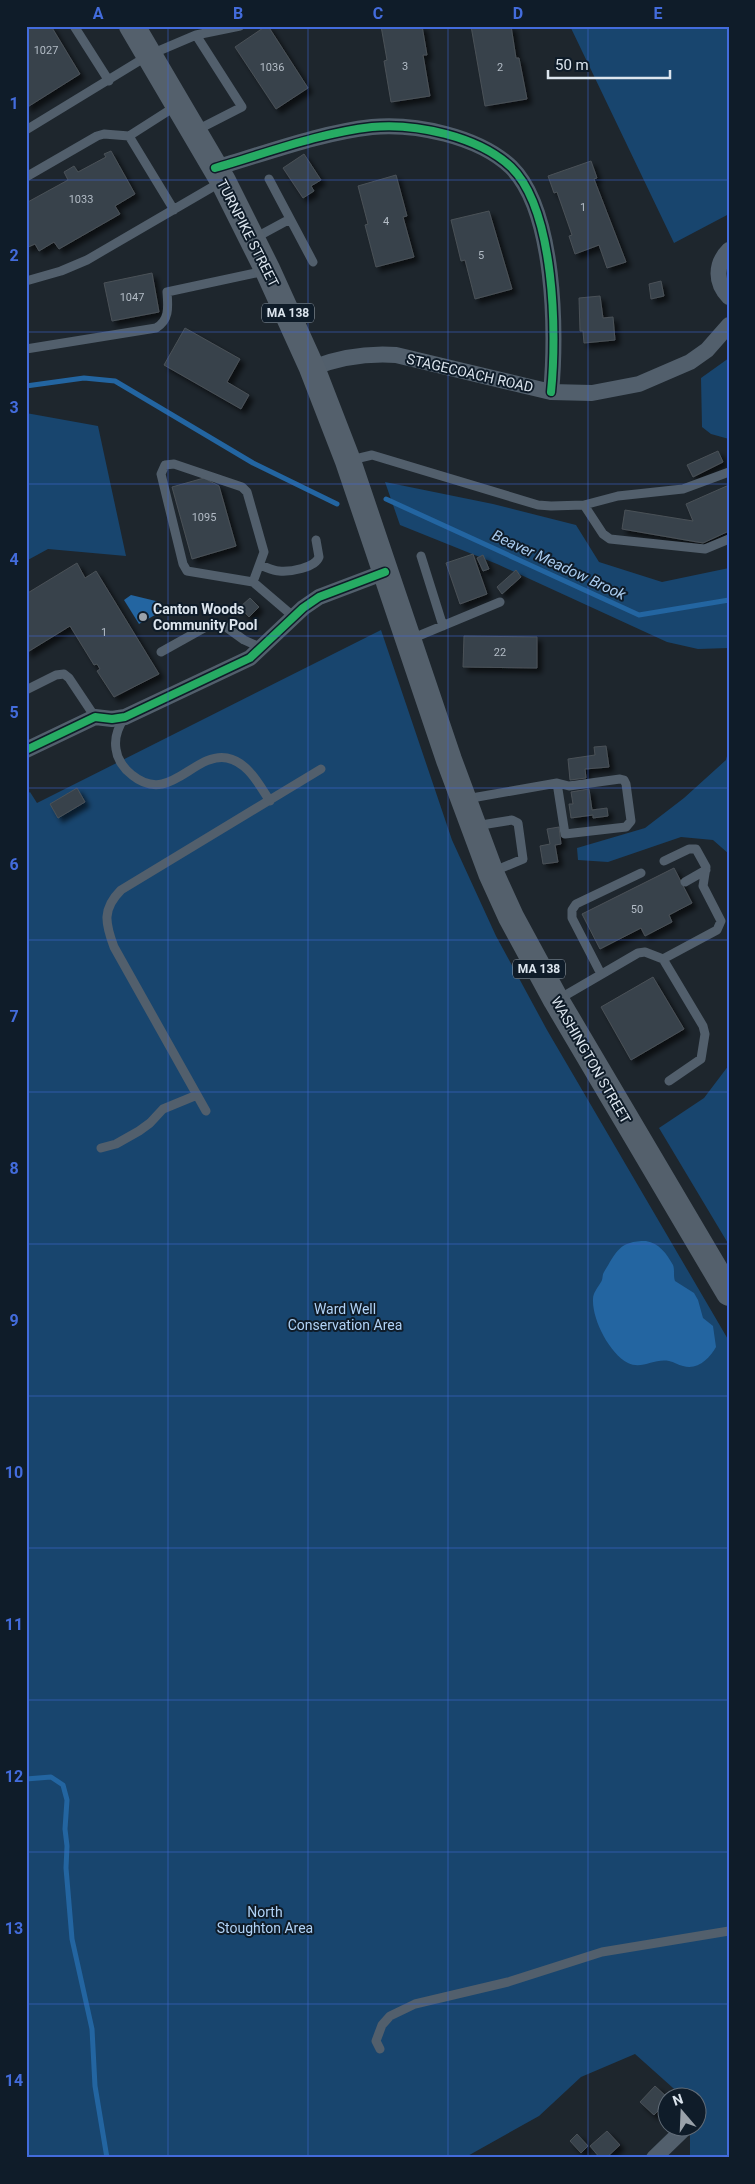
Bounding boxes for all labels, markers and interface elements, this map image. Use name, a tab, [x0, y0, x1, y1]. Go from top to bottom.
text: A	[93, 4, 104, 23]
text: B	[233, 4, 243, 23]
text: C	[373, 4, 383, 23]
text: D	[513, 4, 523, 23]
text: E	[654, 4, 663, 23]
house number: 1027	[34, 44, 58, 57]
scale bar	[548, 48, 670, 80]
text: 50 m	[555, 56, 589, 74]
house number: 3	[402, 60, 408, 73]
house number: 1036	[260, 61, 284, 74]
house number: 2	[497, 61, 503, 74]
text: 1	[9, 94, 19, 113]
street label: TURNPIKE STREET	[214, 177, 282, 290]
house number: 1033	[69, 193, 93, 206]
house number: 1	[580, 201, 586, 214]
house number: 4	[383, 215, 389, 228]
text: 2	[9, 246, 19, 265]
house number: 5	[478, 249, 484, 262]
house number: 1047	[120, 291, 144, 304]
road number: MA 138	[262, 304, 314, 322]
street label: STAGECOACH ROAD	[405, 351, 535, 395]
text: 3	[9, 398, 19, 417]
house number: 1095	[192, 511, 216, 524]
water label: Beaver Meadow Brook	[489, 526, 629, 604]
text: 4	[9, 550, 19, 569]
place label: Canton Woods Community Pool	[153, 601, 257, 633]
marker: Canton Woods Community Pool	[137, 611, 149, 623]
house number: 1	[101, 626, 107, 639]
house number: 22	[494, 646, 506, 659]
text: 5	[9, 703, 19, 722]
text: 6	[9, 855, 19, 874]
house number: 50	[631, 903, 643, 916]
road number: MA 138	[513, 960, 565, 979]
street label: WASHINGTON STREET	[548, 994, 634, 1127]
text: 7	[9, 1007, 19, 1026]
text: 8	[9, 1159, 19, 1178]
park label: Ward Well Conservation Area	[288, 1301, 402, 1333]
text: 9	[9, 1311, 19, 1330]
text: 10	[5, 1463, 23, 1482]
text: 11	[5, 1615, 23, 1634]
text: 12	[5, 1767, 23, 1786]
park label: North Stoughton Area	[217, 1904, 313, 1936]
text: 13	[5, 1919, 23, 1938]
text: 14	[5, 2071, 23, 2090]
north arrow	[658, 2086, 708, 2136]
text: N	[670, 2091, 685, 2109]

